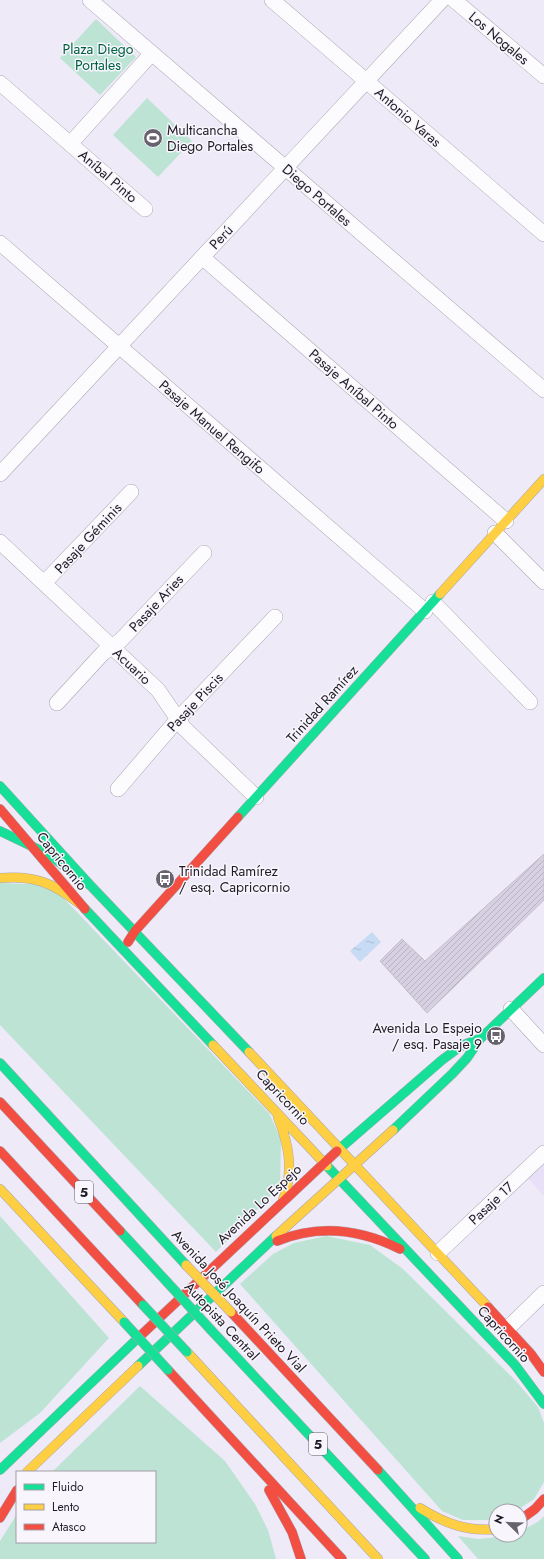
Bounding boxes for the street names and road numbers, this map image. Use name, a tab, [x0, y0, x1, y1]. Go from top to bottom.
street label: Los Nogales	[465, 7, 534, 69]
street label: Antonio Varas	[370, 82, 446, 152]
street label: Aníbal Pinto	[74, 145, 142, 207]
street label: Diego Portales	[278, 159, 356, 231]
street label: Perú	[205, 220, 237, 254]
street label: Pasaje Aníbal Pinto	[305, 344, 404, 434]
street label: Pasaje Manuel Rengifo	[155, 375, 270, 479]
street label: Pasaje Géminis	[50, 498, 126, 578]
street label: Pasaje Aries	[124, 570, 188, 636]
street label: Acuario	[108, 643, 156, 689]
street label: Trinidad Ramírez	[281, 660, 363, 747]
street label: Pasaje Piscis	[162, 668, 228, 736]
street label: Capricornio	[32, 827, 92, 895]
street label: Capricornio	[252, 1064, 315, 1130]
street label: Avenida Lo Espejo	[212, 1159, 306, 1249]
street label: Pasaje 17	[464, 1177, 518, 1229]
road number: 5	[75, 1181, 93, 1203]
street label: Avenida José Joaquín Prieto Vial	[167, 1225, 311, 1377]
street label: Autopista Central	[180, 1277, 264, 1365]
street label: Capricornio	[473, 1301, 535, 1367]
road number: 5	[309, 1433, 327, 1455]

